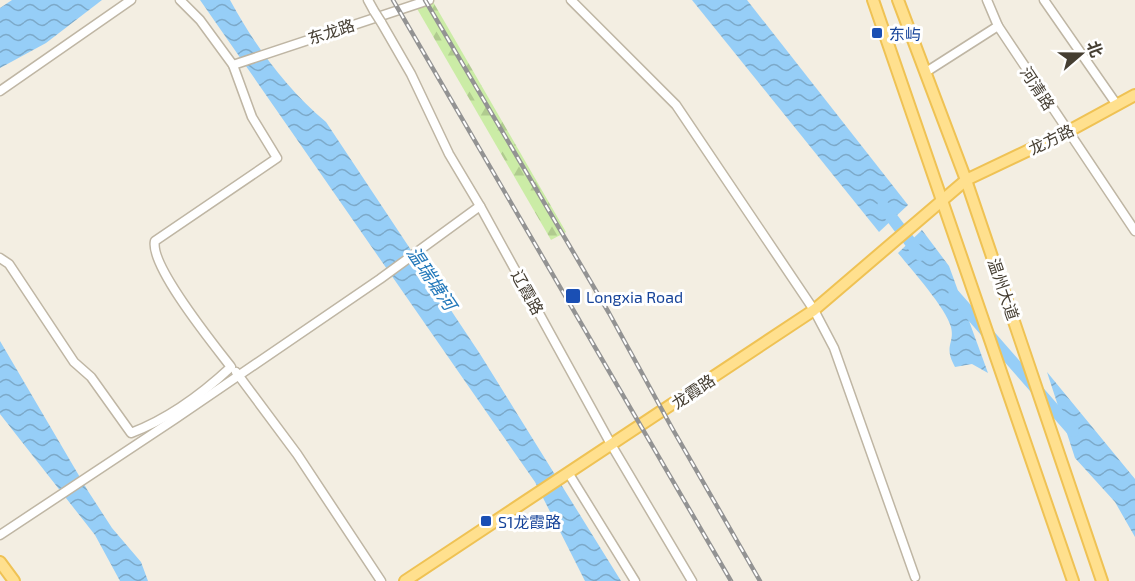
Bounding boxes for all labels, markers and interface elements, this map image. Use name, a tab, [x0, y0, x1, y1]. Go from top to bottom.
street label: 东龙路	[305, 15, 357, 47]
place label: 东屿	[889, 24, 921, 43]
north arrow	[1051, 24, 1111, 84]
marker: 东屿	[870, 26, 884, 40]
text: 北	[1084, 38, 1107, 59]
street label: 河清路	[1017, 63, 1059, 113]
street label: 龙方路	[1025, 120, 1077, 158]
water label: 温瑞塘河	[403, 242, 463, 316]
street label: 温州大道	[985, 256, 1023, 322]
street label: 辽霞路	[508, 266, 548, 318]
marker: Longxia Road	[564, 287, 582, 305]
place label: Longxia Road	[586, 287, 683, 306]
street label: 龙霞路	[668, 370, 718, 412]
place label: S1龙霞路	[498, 512, 561, 531]
marker: S1龙霞路	[479, 514, 493, 528]

